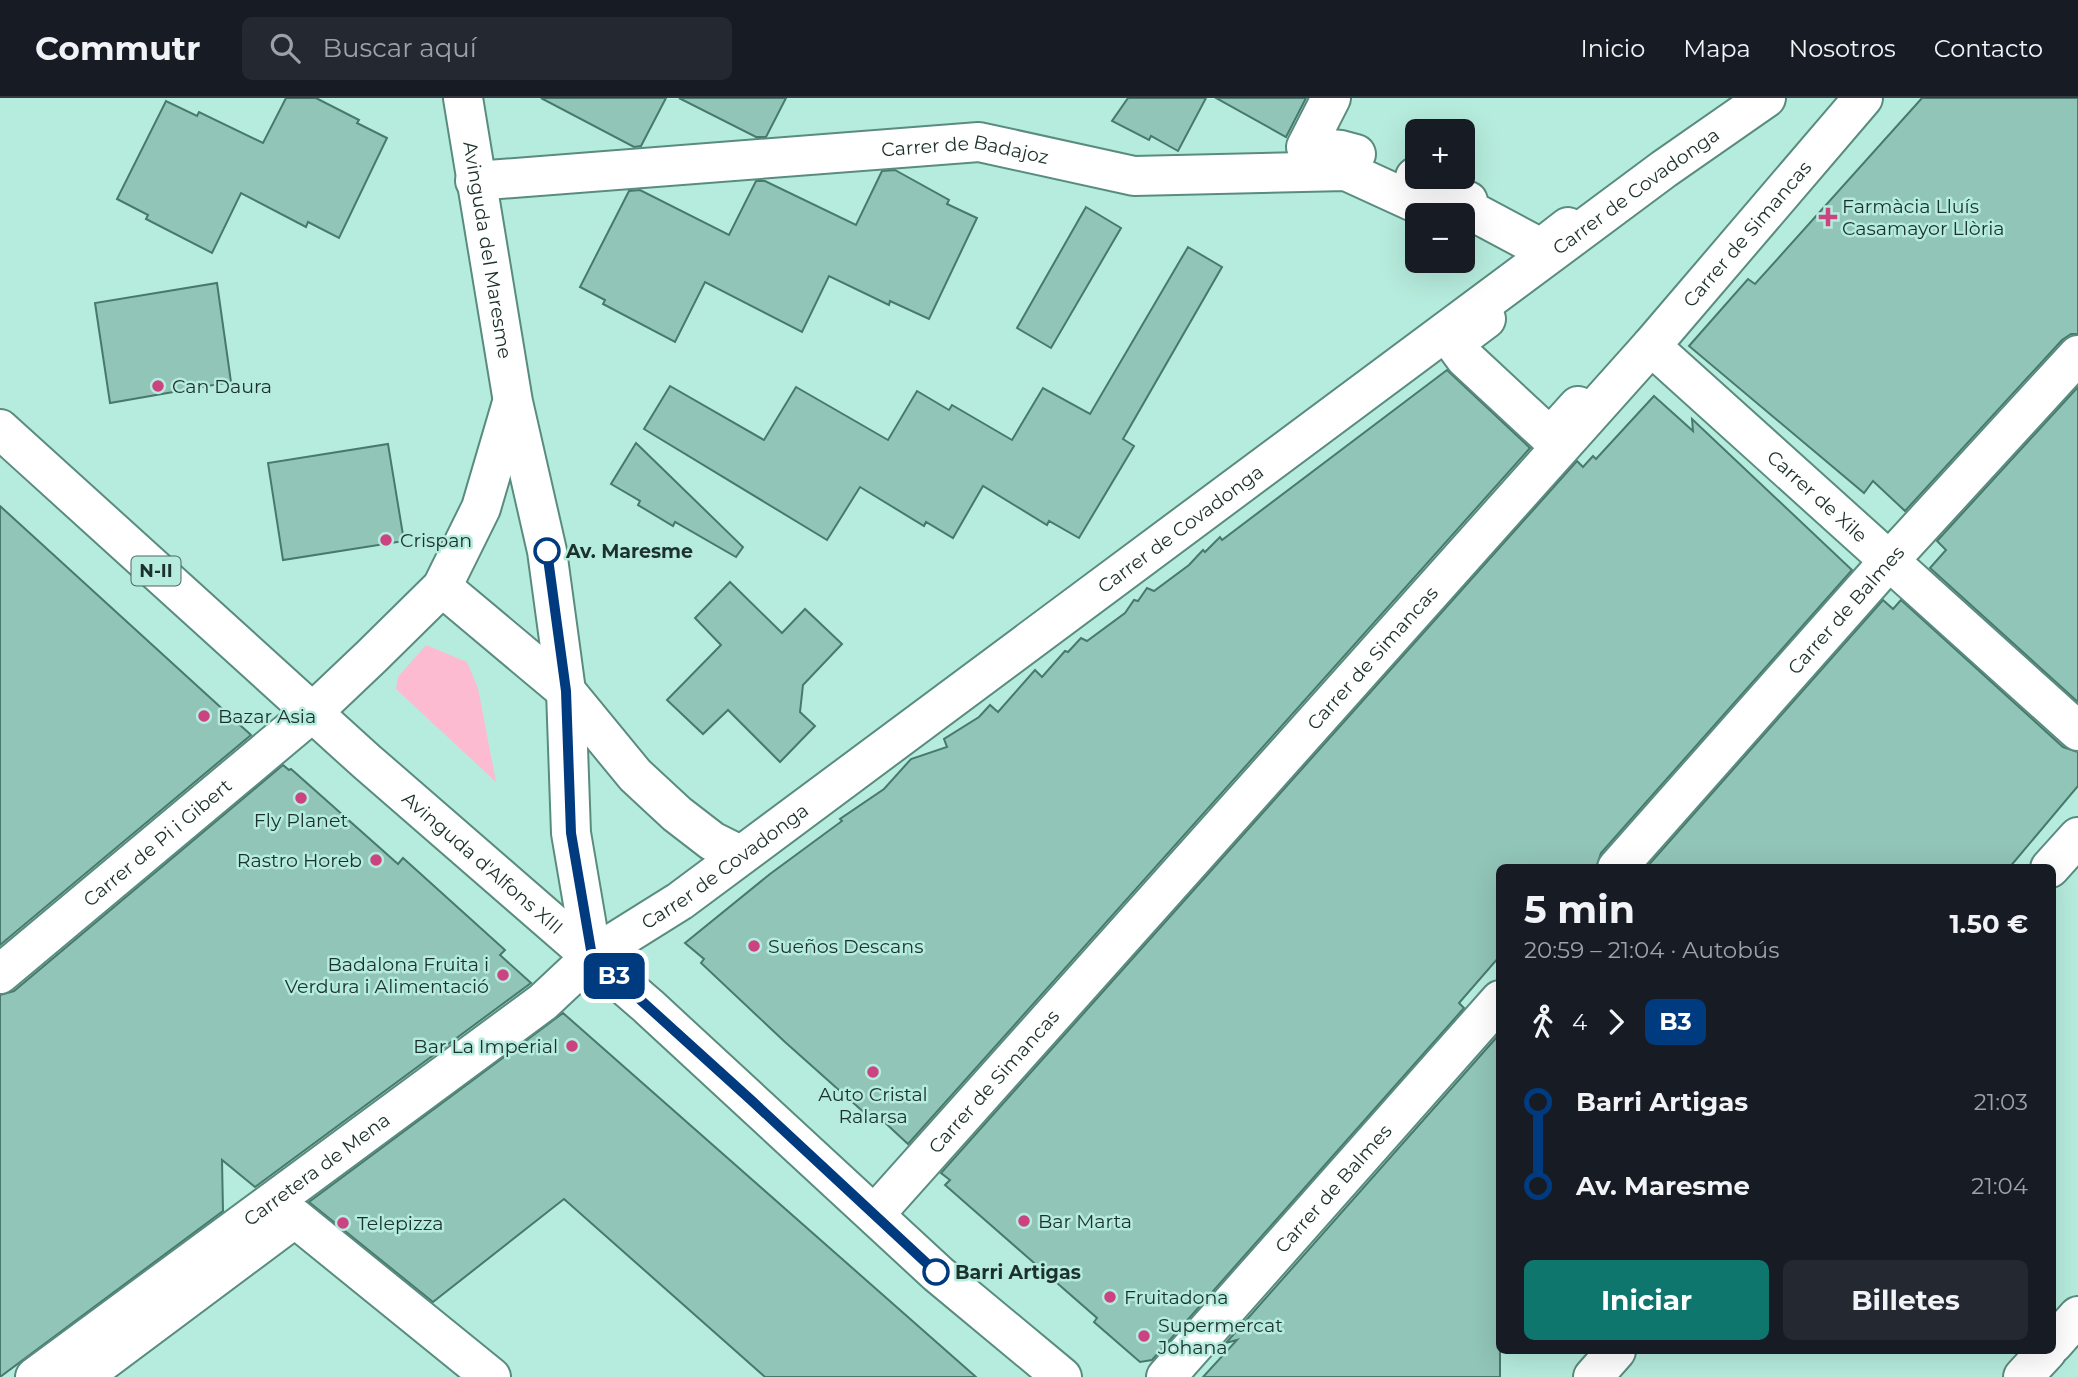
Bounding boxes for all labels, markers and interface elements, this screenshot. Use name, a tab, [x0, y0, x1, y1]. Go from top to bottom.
search box	[242, 17, 732, 80]
text: Commutr	[35, 28, 200, 68]
icon: search	[266, 29, 304, 67]
text: Buscar aquí	[322, 32, 477, 64]
text: Inicio	[1580, 34, 1645, 63]
text: Mapa	[1683, 34, 1751, 63]
text: Nosotros	[1789, 34, 1896, 63]
text: Contacto	[1934, 34, 2043, 63]
map controls	[1405, 119, 1475, 273]
button: +	[1405, 119, 1475, 189]
street label: Carrer de Covadonga	[1548, 123, 1724, 260]
street label: Carrer de Badajoz	[880, 130, 1051, 169]
street label: Avinguda del Maresme	[458, 140, 517, 360]
street label: Carrer de Simancas	[1678, 156, 1816, 312]
place label: Farmàcia Lluís Casamayor Llòria	[1842, 195, 2005, 240]
button: −	[1405, 203, 1475, 273]
marker: Farmàcia Lluís Casamayor Llòria	[1820, 209, 1836, 225]
place label: Can Daura	[172, 375, 272, 398]
marker: Can Daura	[150, 378, 166, 394]
street label: Carrer de Xile	[1762, 445, 1872, 547]
street label: Carrer de Covadonga	[1093, 460, 1268, 598]
place label: Crispan	[400, 529, 472, 552]
marker: Crispan	[378, 532, 394, 548]
marker: Av. Maresme	[534, 538, 560, 564]
place label: Av. Maresme	[565, 540, 693, 563]
street label: Carrer de Balmes	[1783, 541, 1909, 679]
road number: N-II	[132, 556, 180, 586]
street label: Carrer de Simancas	[1302, 582, 1443, 735]
place label: Bazar Asia	[218, 705, 316, 728]
marker: Bazar Asia	[196, 708, 212, 724]
street label: Carrer de Pi i Gibert	[79, 774, 237, 911]
street label: Avinguda d'Alfons XIII	[397, 787, 568, 939]
marker: Fly Planet	[293, 790, 309, 806]
street label: Carrer de Covadonga	[637, 799, 813, 934]
place label: Fly Planet	[254, 809, 348, 832]
place label: Rastro Horeb	[237, 849, 362, 872]
marker: Rastro Horeb	[368, 852, 384, 868]
text: 5 min	[1524, 886, 1635, 933]
text: 1.50 €	[1949, 908, 2028, 940]
place label: Sueños Descans	[768, 935, 923, 958]
text: 20:59 – 21:04 · Autobús	[1524, 936, 1780, 964]
marker: Sueños Descans	[746, 938, 762, 954]
place label: Badalona Fruita i Verdura i Alimentació	[285, 953, 489, 998]
line badge: B3	[582, 953, 646, 999]
text: B3	[598, 961, 630, 990]
marker: Badalona Fruita i Verdura i Alimentació	[495, 967, 511, 983]
icon: walk	[1524, 1003, 1562, 1041]
icon: forward	[1597, 1003, 1635, 1041]
street label: Carrer de Simancas	[924, 1005, 1064, 1158]
text: B3	[1659, 1007, 1692, 1036]
text: 4	[1572, 1008, 1587, 1036]
place label: Bar La Imperial	[413, 1035, 558, 1058]
marker: Bar La Imperial	[564, 1038, 580, 1054]
marker: Auto Cristal Ralarsa	[865, 1064, 881, 1080]
place label: Auto Cristal Ralarsa	[818, 1083, 928, 1128]
text: Barri Artigas	[1576, 1086, 1748, 1118]
text: 21:03	[1974, 1088, 2028, 1116]
street label: Carretera de Mena	[239, 1108, 394, 1231]
street label: Carrer de Balmes	[1270, 1120, 1397, 1258]
text: Av. Maresme	[1576, 1170, 1750, 1202]
text: 21:04	[1971, 1172, 2028, 1200]
place label: Bar Marta	[1038, 1210, 1132, 1233]
place label: Telepizza	[357, 1212, 444, 1235]
marker: Bar Marta	[1016, 1213, 1032, 1229]
marker: Telepizza	[335, 1215, 351, 1231]
marker: Barri Artigas	[923, 1259, 949, 1285]
button: Iniciar	[1524, 1260, 1769, 1340]
button: Billetes	[1783, 1260, 2028, 1340]
place label: Barri Artigas	[955, 1261, 1081, 1284]
place label: Fruitadona	[1124, 1286, 1229, 1309]
marker: Fruitadona	[1102, 1289, 1118, 1305]
place label: Supermercat Johana	[1157, 1314, 1283, 1359]
marker: Supermercat Johana	[1136, 1328, 1152, 1344]

